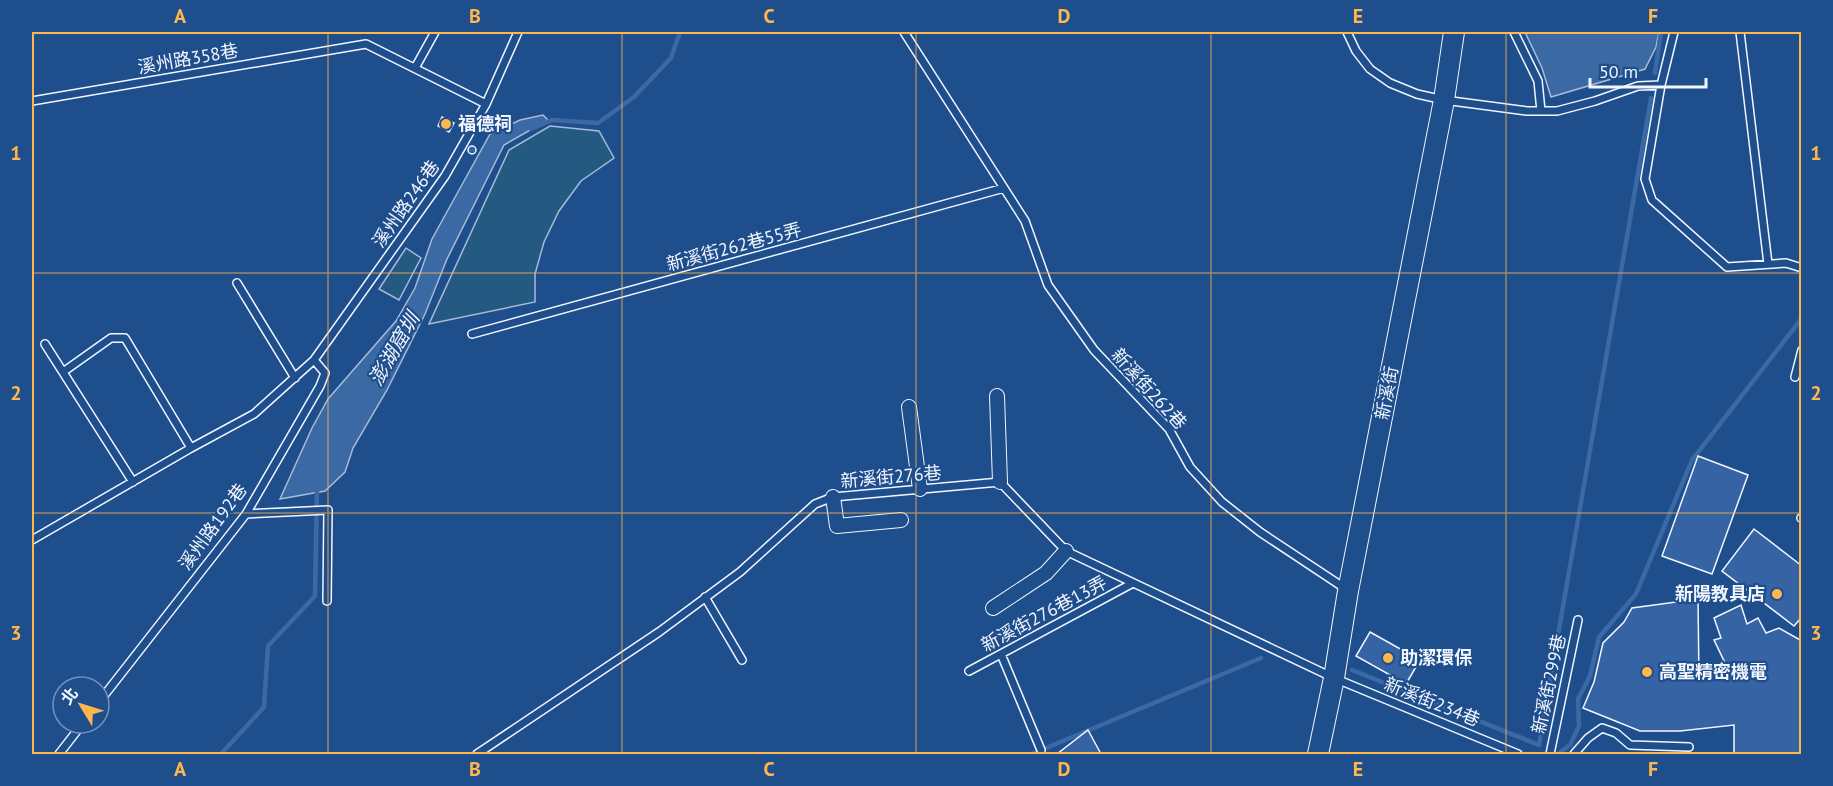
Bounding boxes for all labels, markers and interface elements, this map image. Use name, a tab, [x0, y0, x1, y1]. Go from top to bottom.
text: A	[174, 3, 187, 29]
text: B	[469, 3, 481, 29]
text: C	[763, 3, 775, 29]
text: D	[1058, 3, 1071, 29]
text: E	[1353, 3, 1363, 29]
text: F	[1648, 3, 1658, 29]
street label: 溪州路358巷	[136, 38, 240, 79]
scale bar	[1590, 51, 1706, 89]
text: 50 m	[1599, 60, 1638, 83]
place label: 福德祠	[458, 112, 512, 135]
marker: 福德祠	[439, 117, 453, 131]
text: 1	[10, 140, 22, 166]
text: 1	[1810, 140, 1822, 166]
street label: 溪州路246巷	[367, 156, 444, 252]
street label: 新溪街262巷55弄	[664, 217, 804, 276]
water label: 澎湖窟圳	[363, 305, 427, 390]
street label: 新溪街262巷	[1107, 343, 1192, 434]
street label: 新溪街	[1370, 364, 1403, 422]
text: 2	[10, 380, 22, 406]
text: 2	[1810, 380, 1822, 406]
street label: 新溪街276巷	[839, 461, 942, 492]
street label: 溪州路192巷	[173, 479, 252, 574]
street label: 新溪街276巷13弄	[977, 571, 1111, 656]
place label: 新陽教具店	[1675, 582, 1765, 605]
marker: 新陽教具店	[1770, 587, 1784, 601]
text: 3	[10, 620, 22, 646]
text: 3	[1810, 620, 1822, 646]
street label: 新溪街299巷	[1527, 632, 1570, 736]
place label: 助潔環保	[1400, 646, 1472, 669]
marker: 助潔環保	[1381, 651, 1395, 665]
place label: 高聖精密機電	[1659, 660, 1767, 683]
marker: 高聖精密機電	[1640, 665, 1654, 679]
street label: 新溪街234巷	[1381, 672, 1484, 731]
north arrow	[51, 675, 111, 735]
text: 北	[56, 683, 82, 708]
text: A	[174, 756, 187, 782]
text: B	[469, 756, 481, 782]
text: C	[763, 756, 775, 782]
text: D	[1058, 756, 1071, 782]
text: E	[1353, 756, 1363, 782]
text: F	[1648, 756, 1658, 782]

